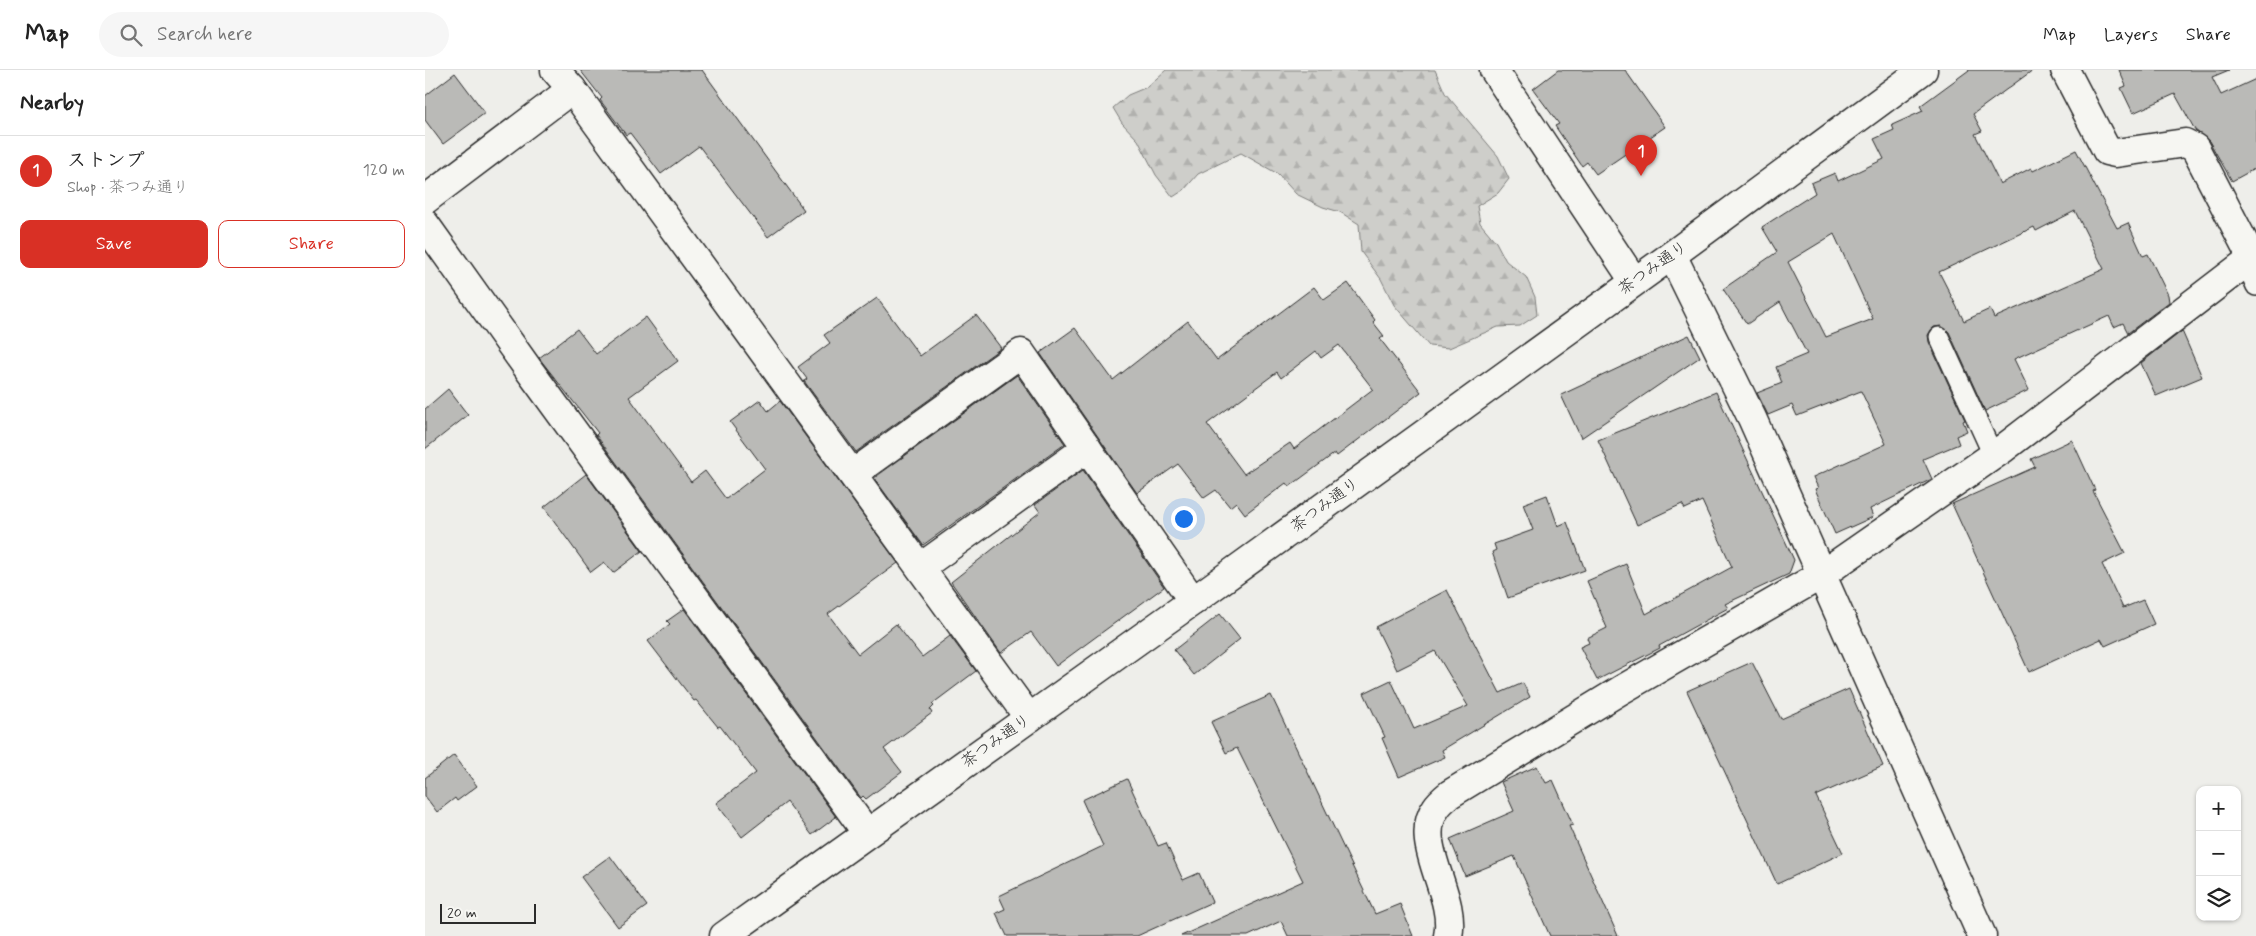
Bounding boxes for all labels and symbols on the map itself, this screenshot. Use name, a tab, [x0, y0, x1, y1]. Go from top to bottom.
pin: 1	[1625, 135, 1657, 176]
street label: 茶つみ通り	[1614, 236, 1692, 300]
street label: 茶つみ通り	[1286, 473, 1364, 537]
your location	[1171, 506, 1197, 532]
street label: 茶つみ通り	[957, 709, 1035, 773]
scale bar	[440, 901, 536, 924]

